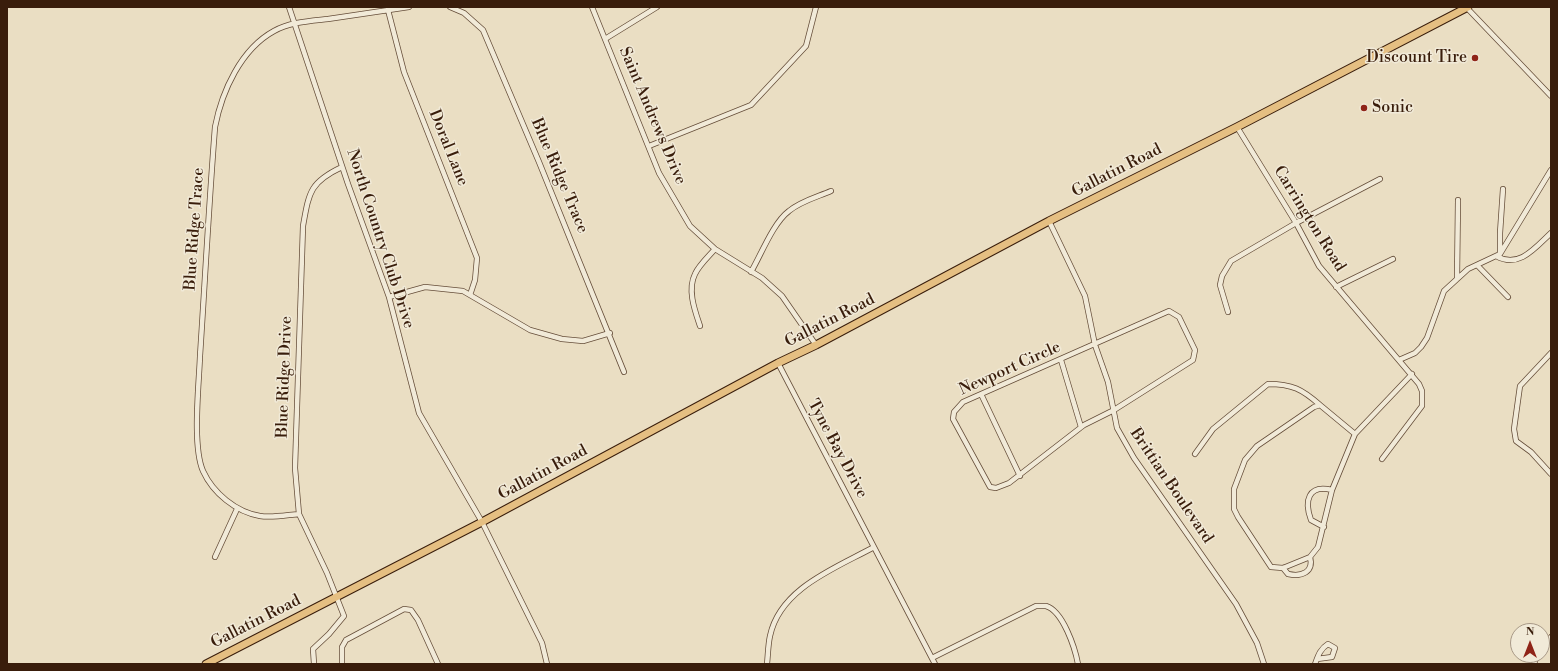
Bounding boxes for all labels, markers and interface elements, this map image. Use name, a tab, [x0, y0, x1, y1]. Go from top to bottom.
street label: Saint Andrews Drive	[614, 44, 690, 188]
place label: Discount Tire	[1366, 48, 1467, 68]
marker: Discount Tire	[1470, 53, 1480, 63]
place label: Sonic	[1372, 98, 1413, 118]
marker: Sonic	[1359, 103, 1369, 113]
street label: Doral Lane	[424, 107, 472, 189]
street label: Blue Ridge Trace	[526, 116, 592, 236]
street label: Gallatin Road	[1069, 140, 1165, 202]
street label: North Country Club Drive	[342, 147, 418, 331]
street label: Carrington Road	[1269, 163, 1349, 275]
street label: Blue Ridge Trace	[181, 167, 209, 291]
street label: Gallatin Road	[782, 290, 878, 352]
street label: Blue Ridge Drive	[273, 316, 297, 438]
street label: Newport Circle	[956, 338, 1064, 400]
street label: Tyne Bay Drive	[803, 396, 871, 502]
street label: Brittian Boulevard	[1125, 425, 1217, 547]
street label: Gallatin Road	[495, 441, 591, 505]
street label: Gallatin Road	[208, 591, 304, 653]
north arrow	[1510, 623, 1550, 663]
text: N	[1526, 625, 1534, 639]

